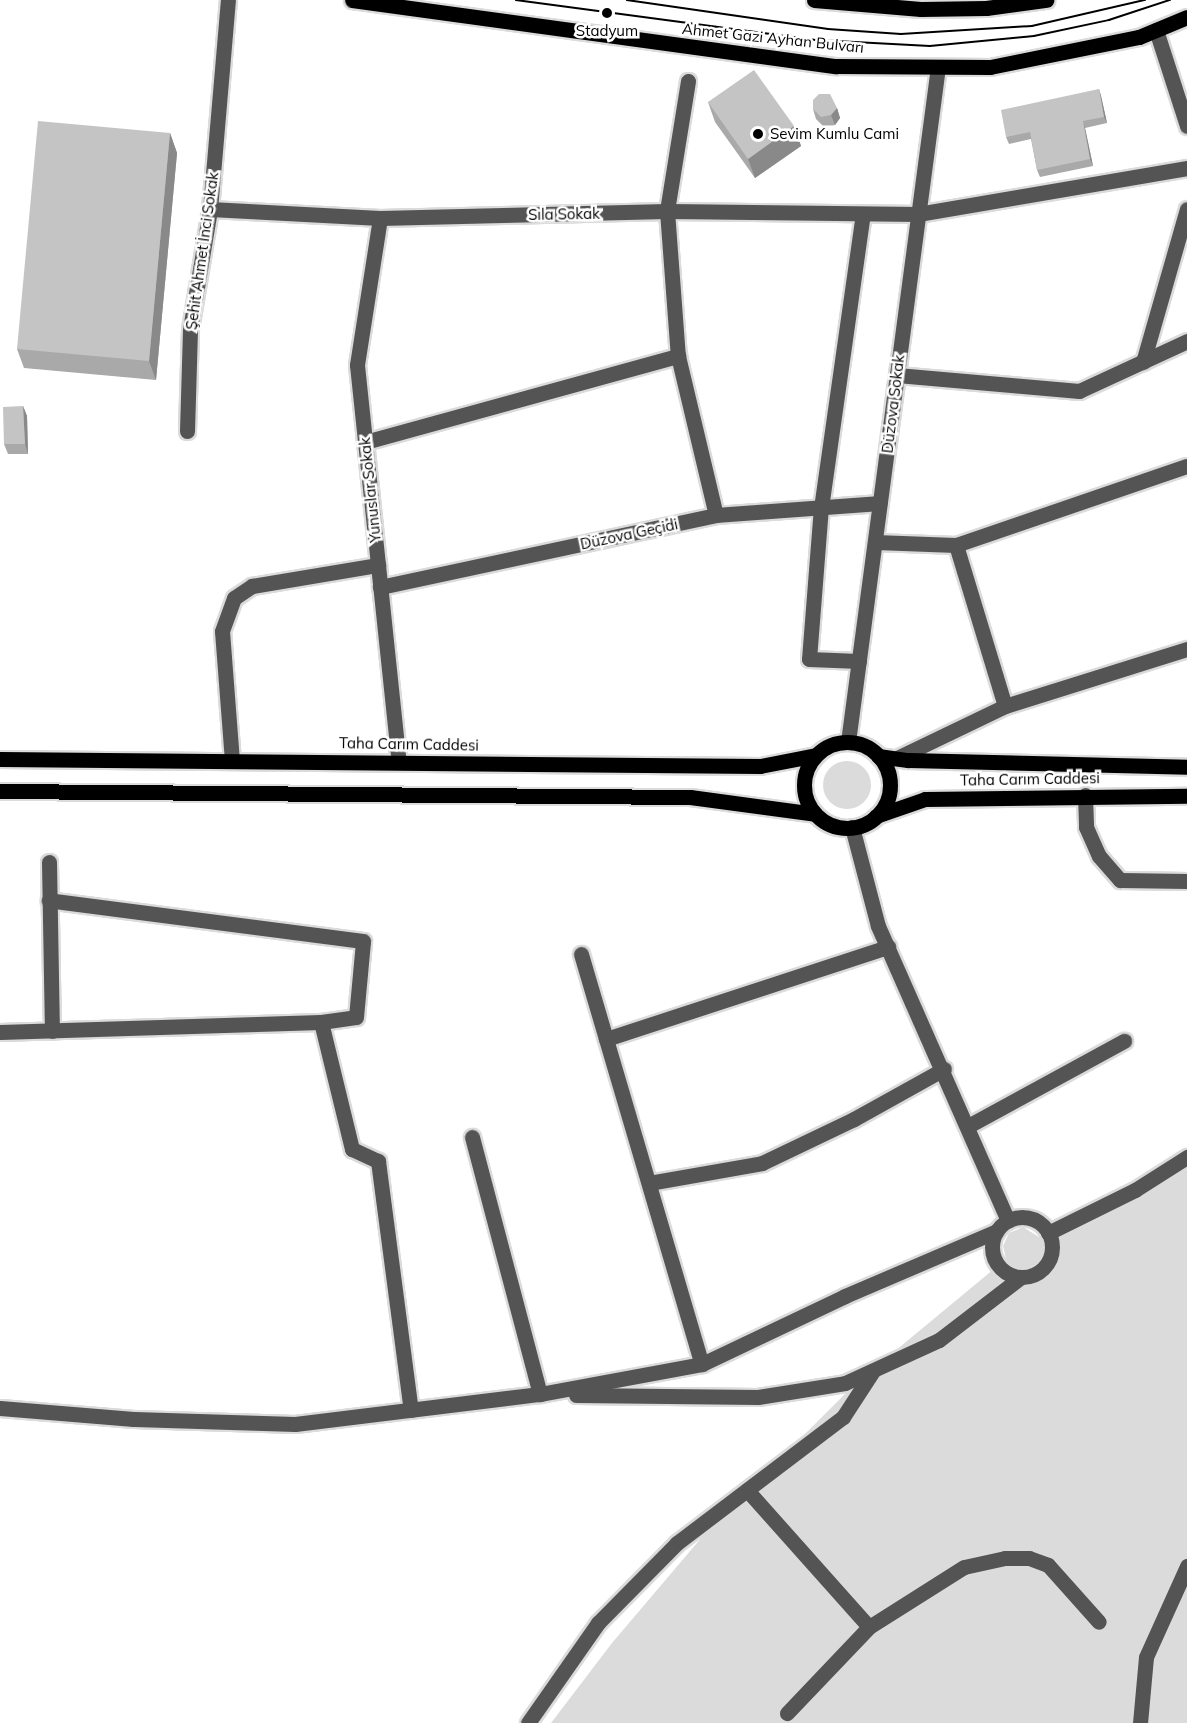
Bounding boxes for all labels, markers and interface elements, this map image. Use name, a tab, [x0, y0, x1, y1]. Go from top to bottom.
marker: Stadyum	[600, 6, 614, 20]
street label: Ahmet Gazi Ayhan Bulvarı	[681, 19, 865, 57]
place label: Stadyum	[576, 22, 638, 40]
place label: Sevim Kumlu Cami	[770, 125, 899, 143]
marker: Sevim Kumlu Cami	[751, 127, 765, 141]
street label: Şehit Ahmet İnci Sokak	[182, 171, 222, 331]
street label: Sıla Sokak	[528, 204, 600, 224]
street label: Düzova Sokak	[878, 354, 908, 454]
street label: Yunuslar Sokak	[356, 436, 384, 544]
street label: Düzova Geçidi	[579, 515, 679, 553]
street label: Taha Carım Caddesi	[339, 734, 479, 754]
street label: Taha Carım Caddesi	[960, 769, 1100, 789]

